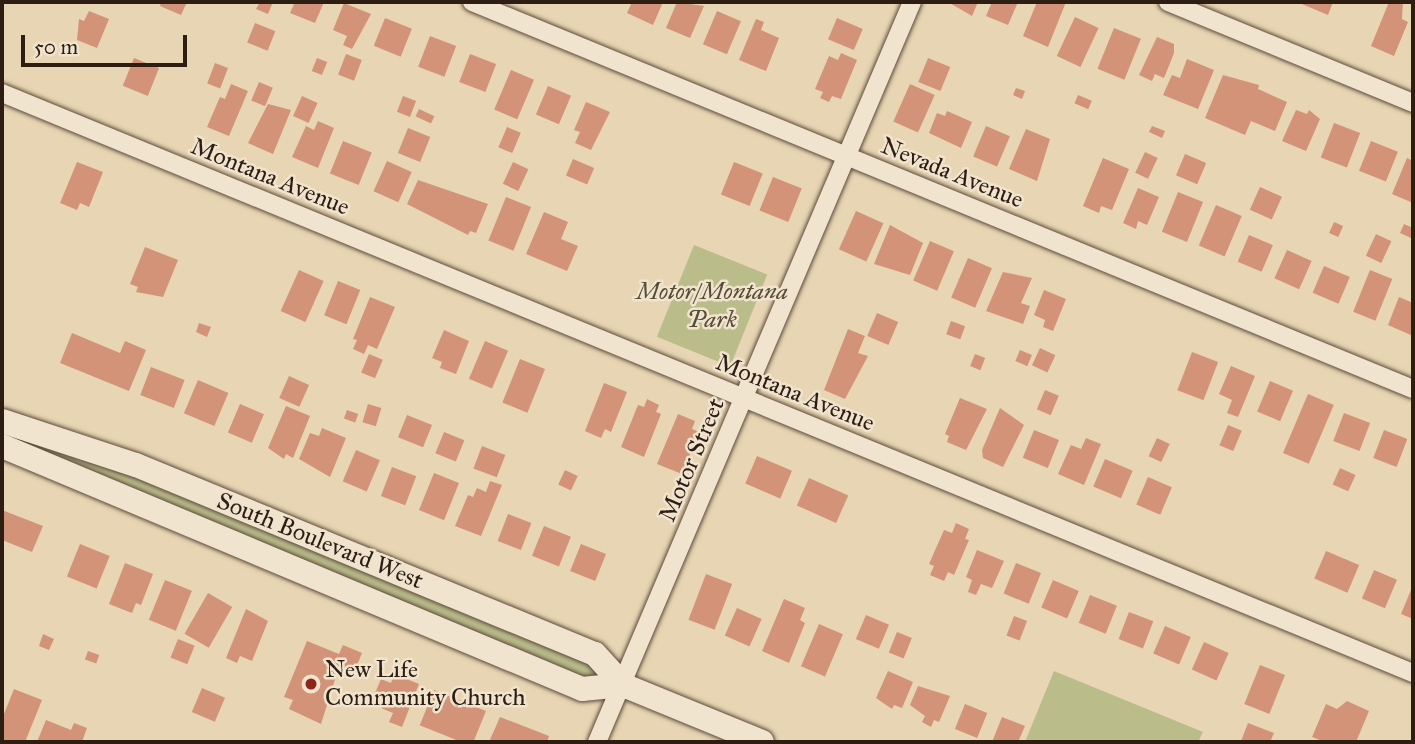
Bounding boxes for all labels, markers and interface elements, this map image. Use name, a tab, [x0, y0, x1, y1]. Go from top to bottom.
scale bar	[24, 21, 191, 65]
text: 50 m	[34, 34, 78, 60]
street label: Nevada Avenue	[877, 131, 1027, 215]
street label: Montana Avenue	[186, 132, 354, 222]
park label: Motor/Montana Park	[636, 278, 788, 334]
street label: Montana Avenue	[711, 348, 879, 438]
street label: Motor Street	[653, 394, 731, 526]
street label: South Boulevard West	[213, 486, 427, 596]
place label: New Life Community Church	[325, 656, 526, 712]
marker: New Life Community Church	[303, 676, 319, 692]

